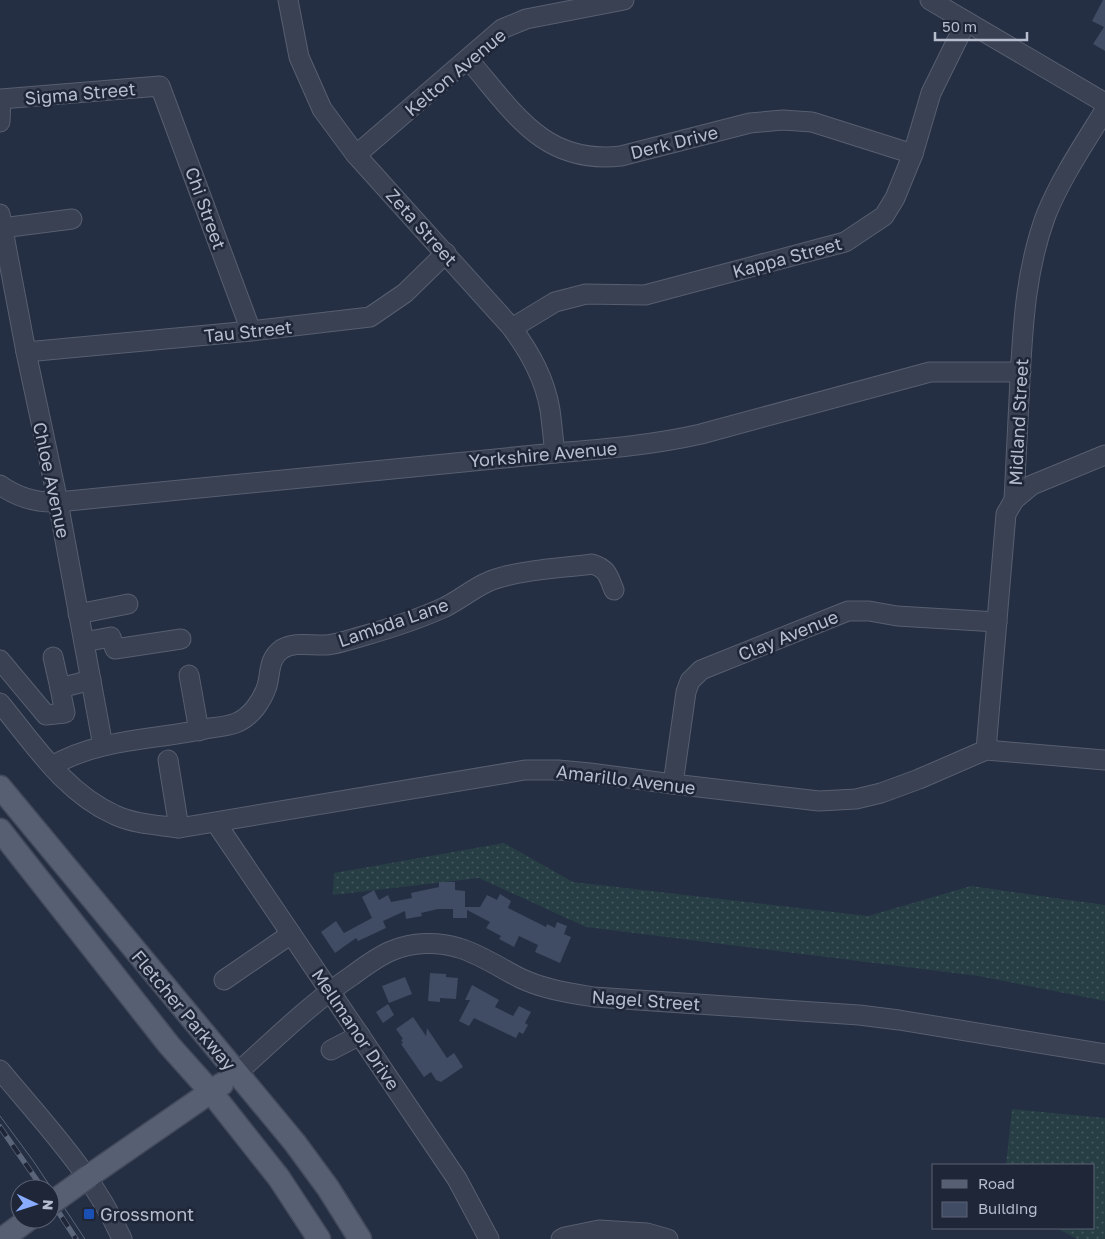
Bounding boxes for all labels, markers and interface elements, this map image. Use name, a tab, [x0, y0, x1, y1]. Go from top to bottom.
scale bar	[935, 10, 1028, 42]
text: 50 m	[942, 17, 977, 35]
street label: Kelton Avenue	[400, 23, 510, 121]
street label: Sigma Street	[24, 77, 136, 109]
street label: Derk Drive	[628, 121, 720, 163]
street label: Chi Street	[181, 164, 231, 252]
street label: Zeta Street	[382, 184, 462, 270]
street label: Kappa Street	[730, 232, 844, 282]
street label: Tau Street	[203, 315, 293, 347]
street label: Midland Street	[1004, 358, 1032, 486]
street label: Chloe Avenue	[29, 420, 75, 540]
street label: Yorkshire Avenue	[468, 437, 618, 471]
street label: Lambda Lane	[335, 593, 451, 651]
street label: Clay Avenue	[735, 605, 841, 665]
street label: Amarillo Avenue	[555, 760, 697, 798]
street label: Fletcher Parkway	[127, 945, 241, 1075]
street label: Mellmanor Drive	[307, 964, 405, 1094]
street label: Nagel Street	[591, 985, 701, 1015]
legend	[932, 1164, 1095, 1229]
text: Road	[978, 1174, 1015, 1192]
north arrow	[10, 1179, 60, 1229]
text: N	[40, 1199, 57, 1211]
text: Building	[978, 1199, 1038, 1217]
place label: Grossmont	[100, 1203, 194, 1225]
marker: Grossmont	[82, 1207, 96, 1221]

